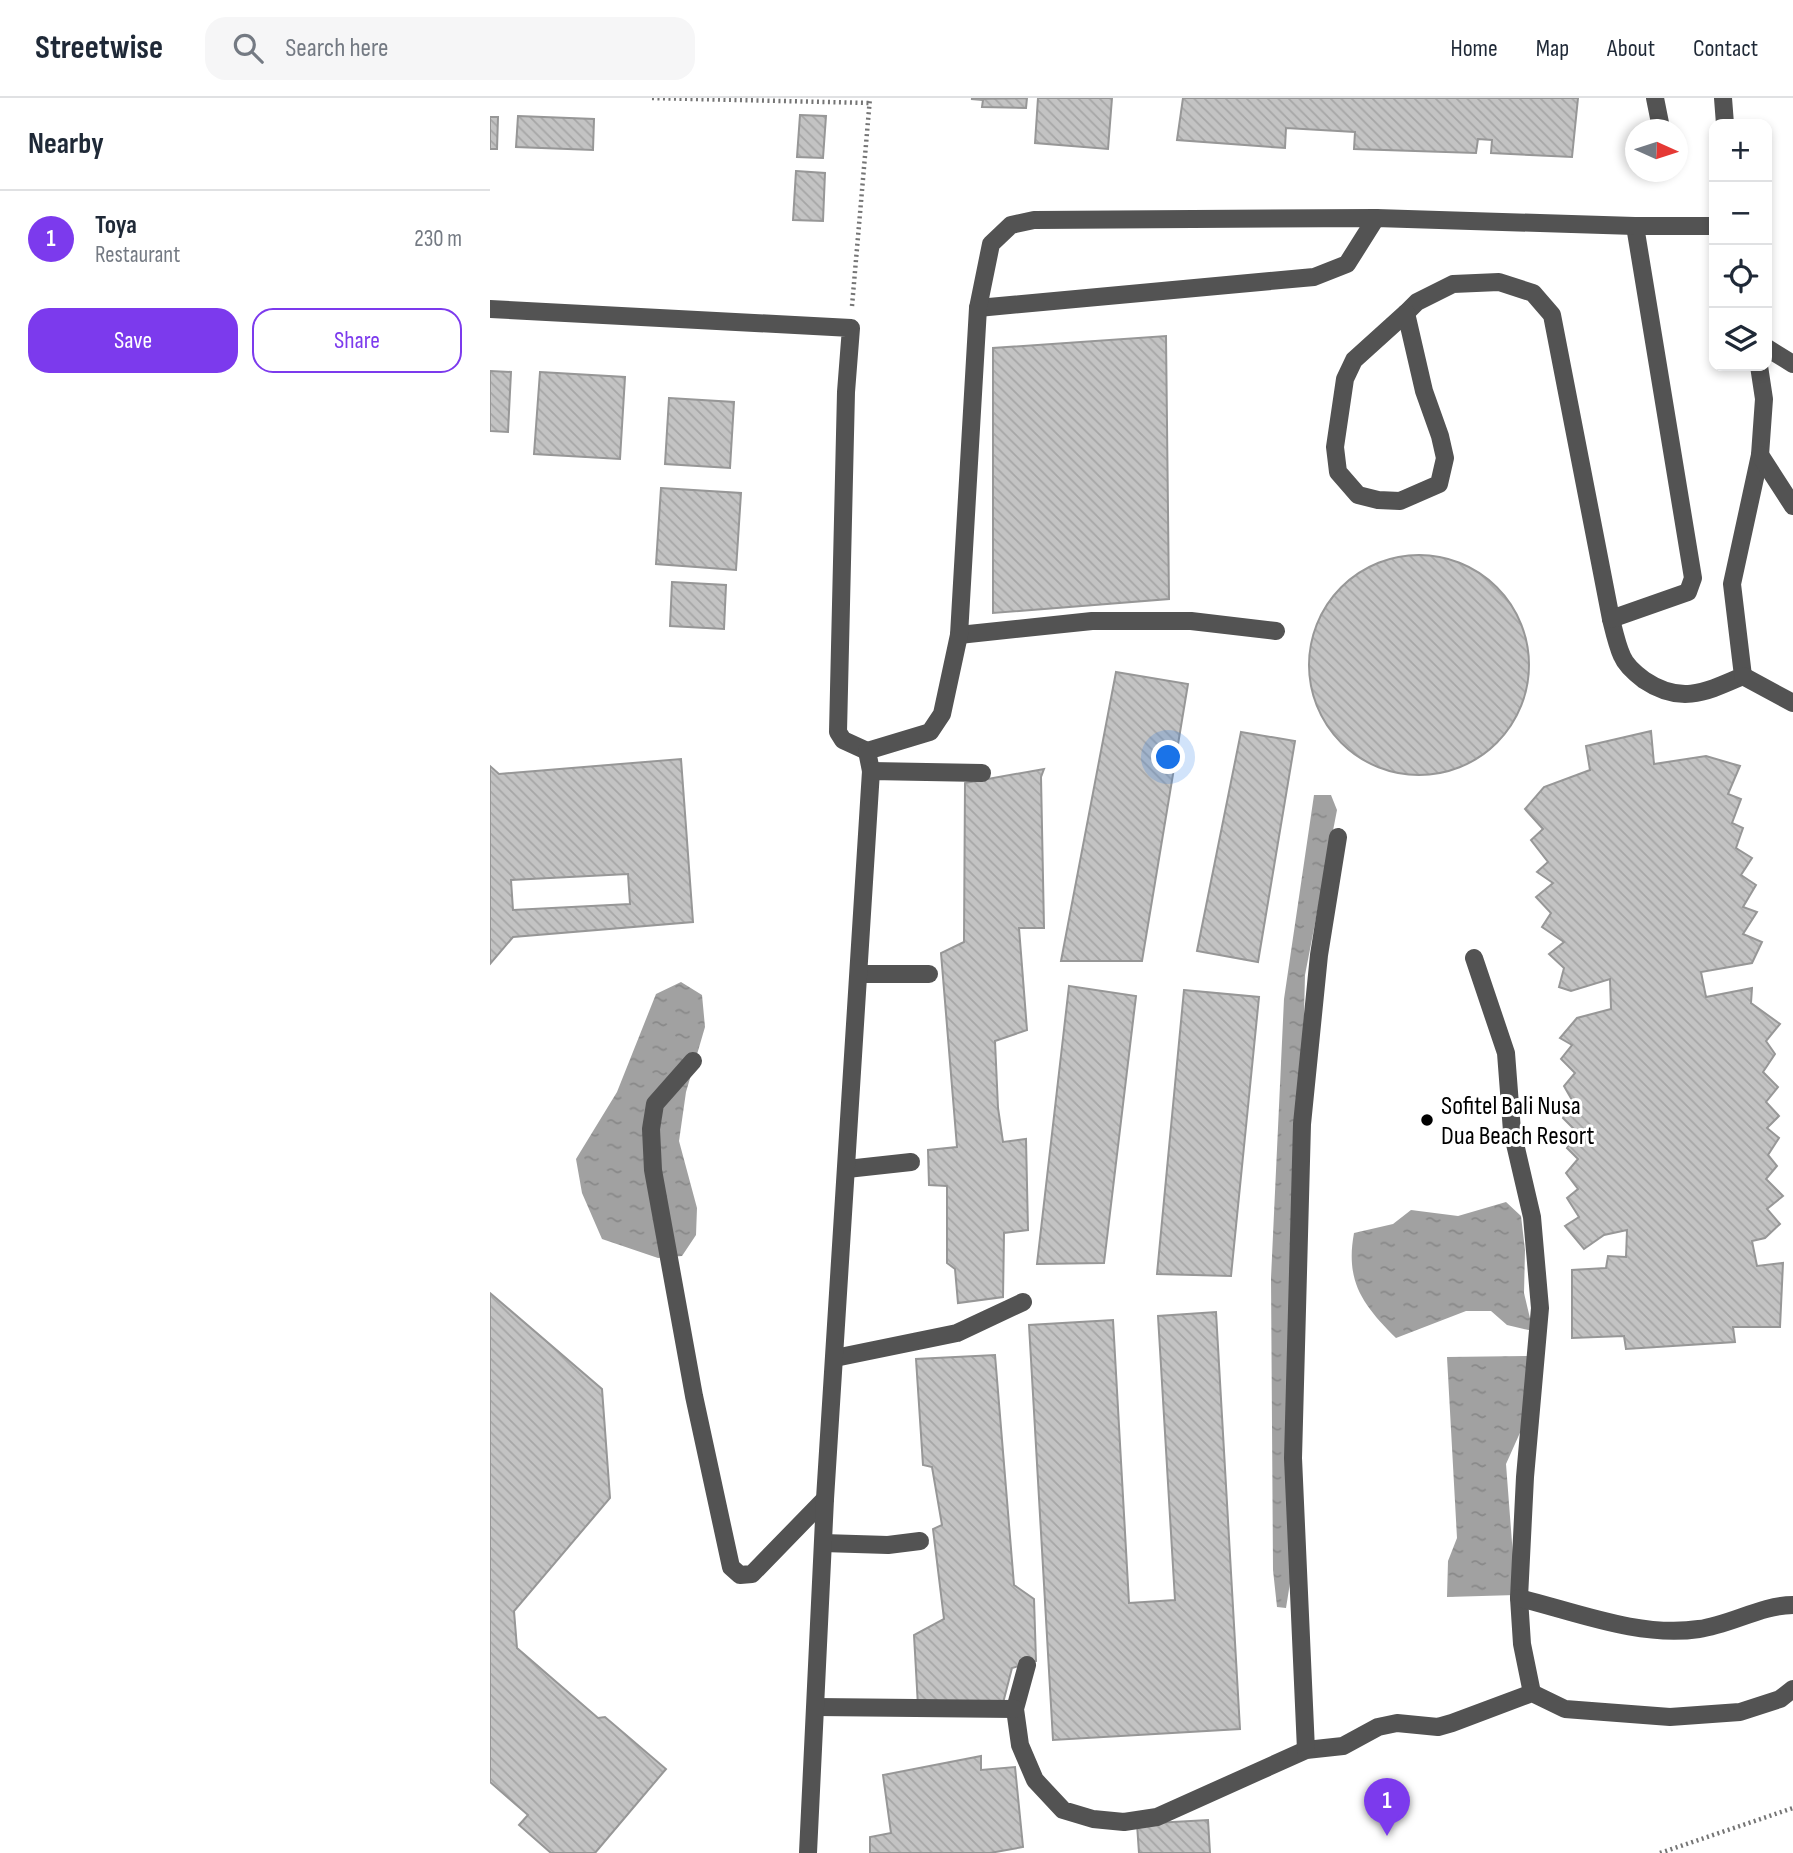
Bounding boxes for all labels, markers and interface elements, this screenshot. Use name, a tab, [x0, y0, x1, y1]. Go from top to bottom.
search box	[205, 17, 695, 80]
text: Streetwise	[35, 28, 163, 68]
icon: search	[229, 29, 267, 67]
text: Search here	[285, 33, 389, 64]
text: Home	[1450, 34, 1498, 63]
text: Map	[1536, 34, 1569, 63]
text: About	[1607, 34, 1655, 63]
text: Contact	[1693, 34, 1758, 63]
north arrow	[1625, 119, 1688, 182]
map controls	[1709, 119, 1772, 371]
button: +	[1709, 119, 1772, 182]
text: Nearby	[28, 126, 104, 162]
button: −	[1709, 182, 1772, 245]
text: Toya	[95, 210, 137, 241]
text: 1	[46, 225, 56, 253]
text: 230 m	[414, 225, 462, 253]
text: Restaurant	[95, 241, 180, 269]
button: locate	[1709, 245, 1772, 308]
button: Save	[28, 308, 238, 373]
button: Share	[252, 308, 462, 373]
button: layers	[1709, 308, 1772, 371]
your location	[1151, 740, 1185, 774]
place label: Sofitel Bali Nusa Dua Beach Resort	[1441, 1091, 1595, 1152]
marker: Sofitel Bali Nusa Dua Beach Resort	[1419, 1112, 1435, 1128]
pin: 1	[1364, 1778, 1410, 1836]

